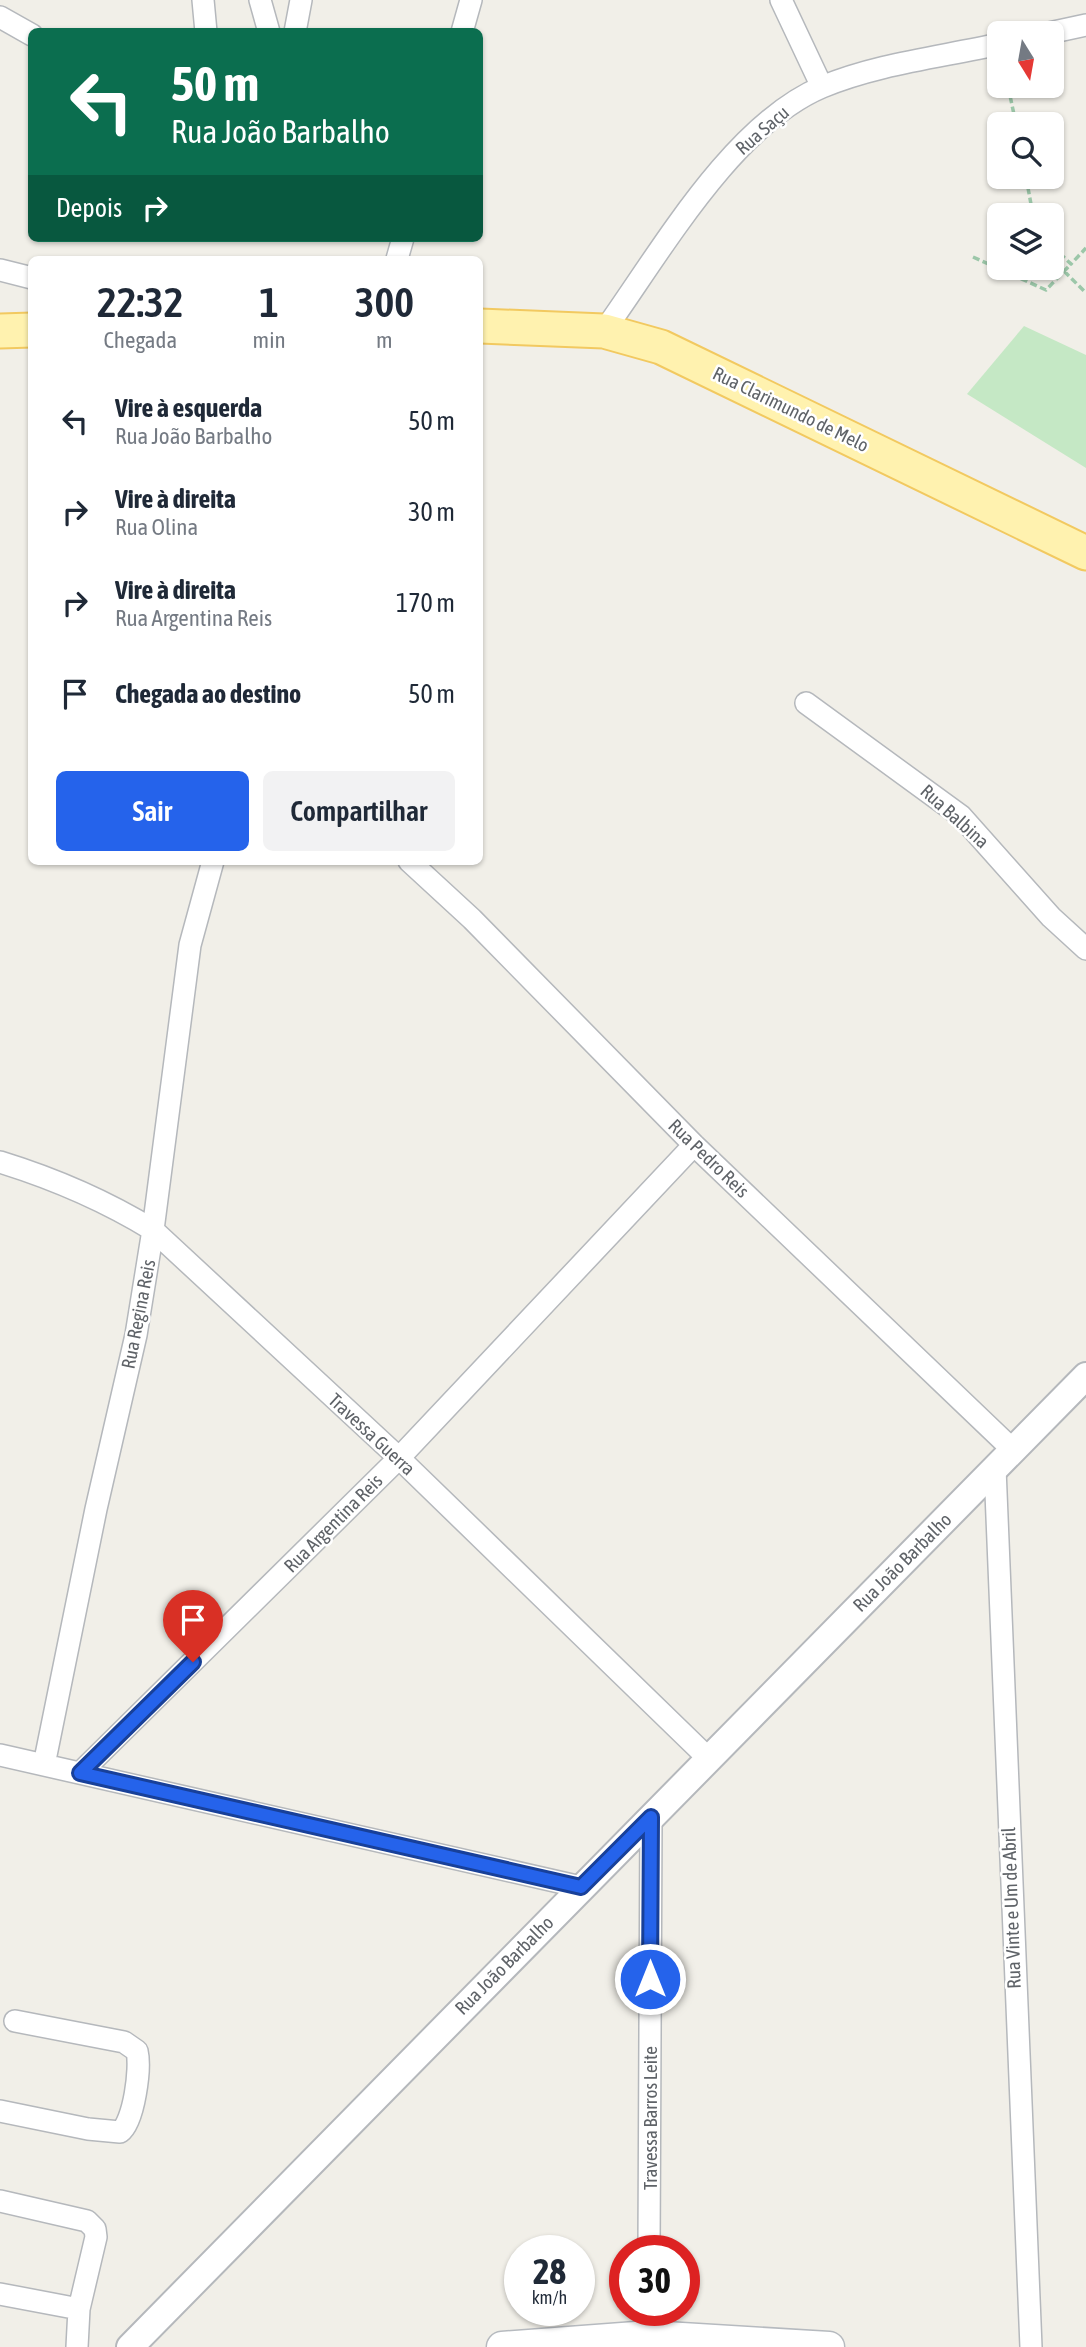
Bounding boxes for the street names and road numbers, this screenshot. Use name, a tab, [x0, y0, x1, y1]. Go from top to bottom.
street label: Rua Saçu	[731, 101, 793, 159]
street label: Rua Clarimundo de Melo	[710, 362, 872, 456]
street label: Rua Balbina	[916, 780, 994, 852]
street label: Rua Pedro Reis	[664, 1114, 754, 1202]
street label: Rua Regina Reis	[117, 1257, 159, 1370]
street label: Travessa Guerra	[324, 1388, 420, 1480]
street label: Rua Argentina Reis	[279, 1469, 387, 1577]
street label: Rua João Barbalho	[848, 1508, 956, 1616]
street label: Rua Vinte e Um de Abril	[997, 1827, 1025, 1989]
street label: Rua João Barbalho	[450, 1911, 558, 2019]
street label: Travessa Barros Leite	[639, 2046, 661, 2190]

